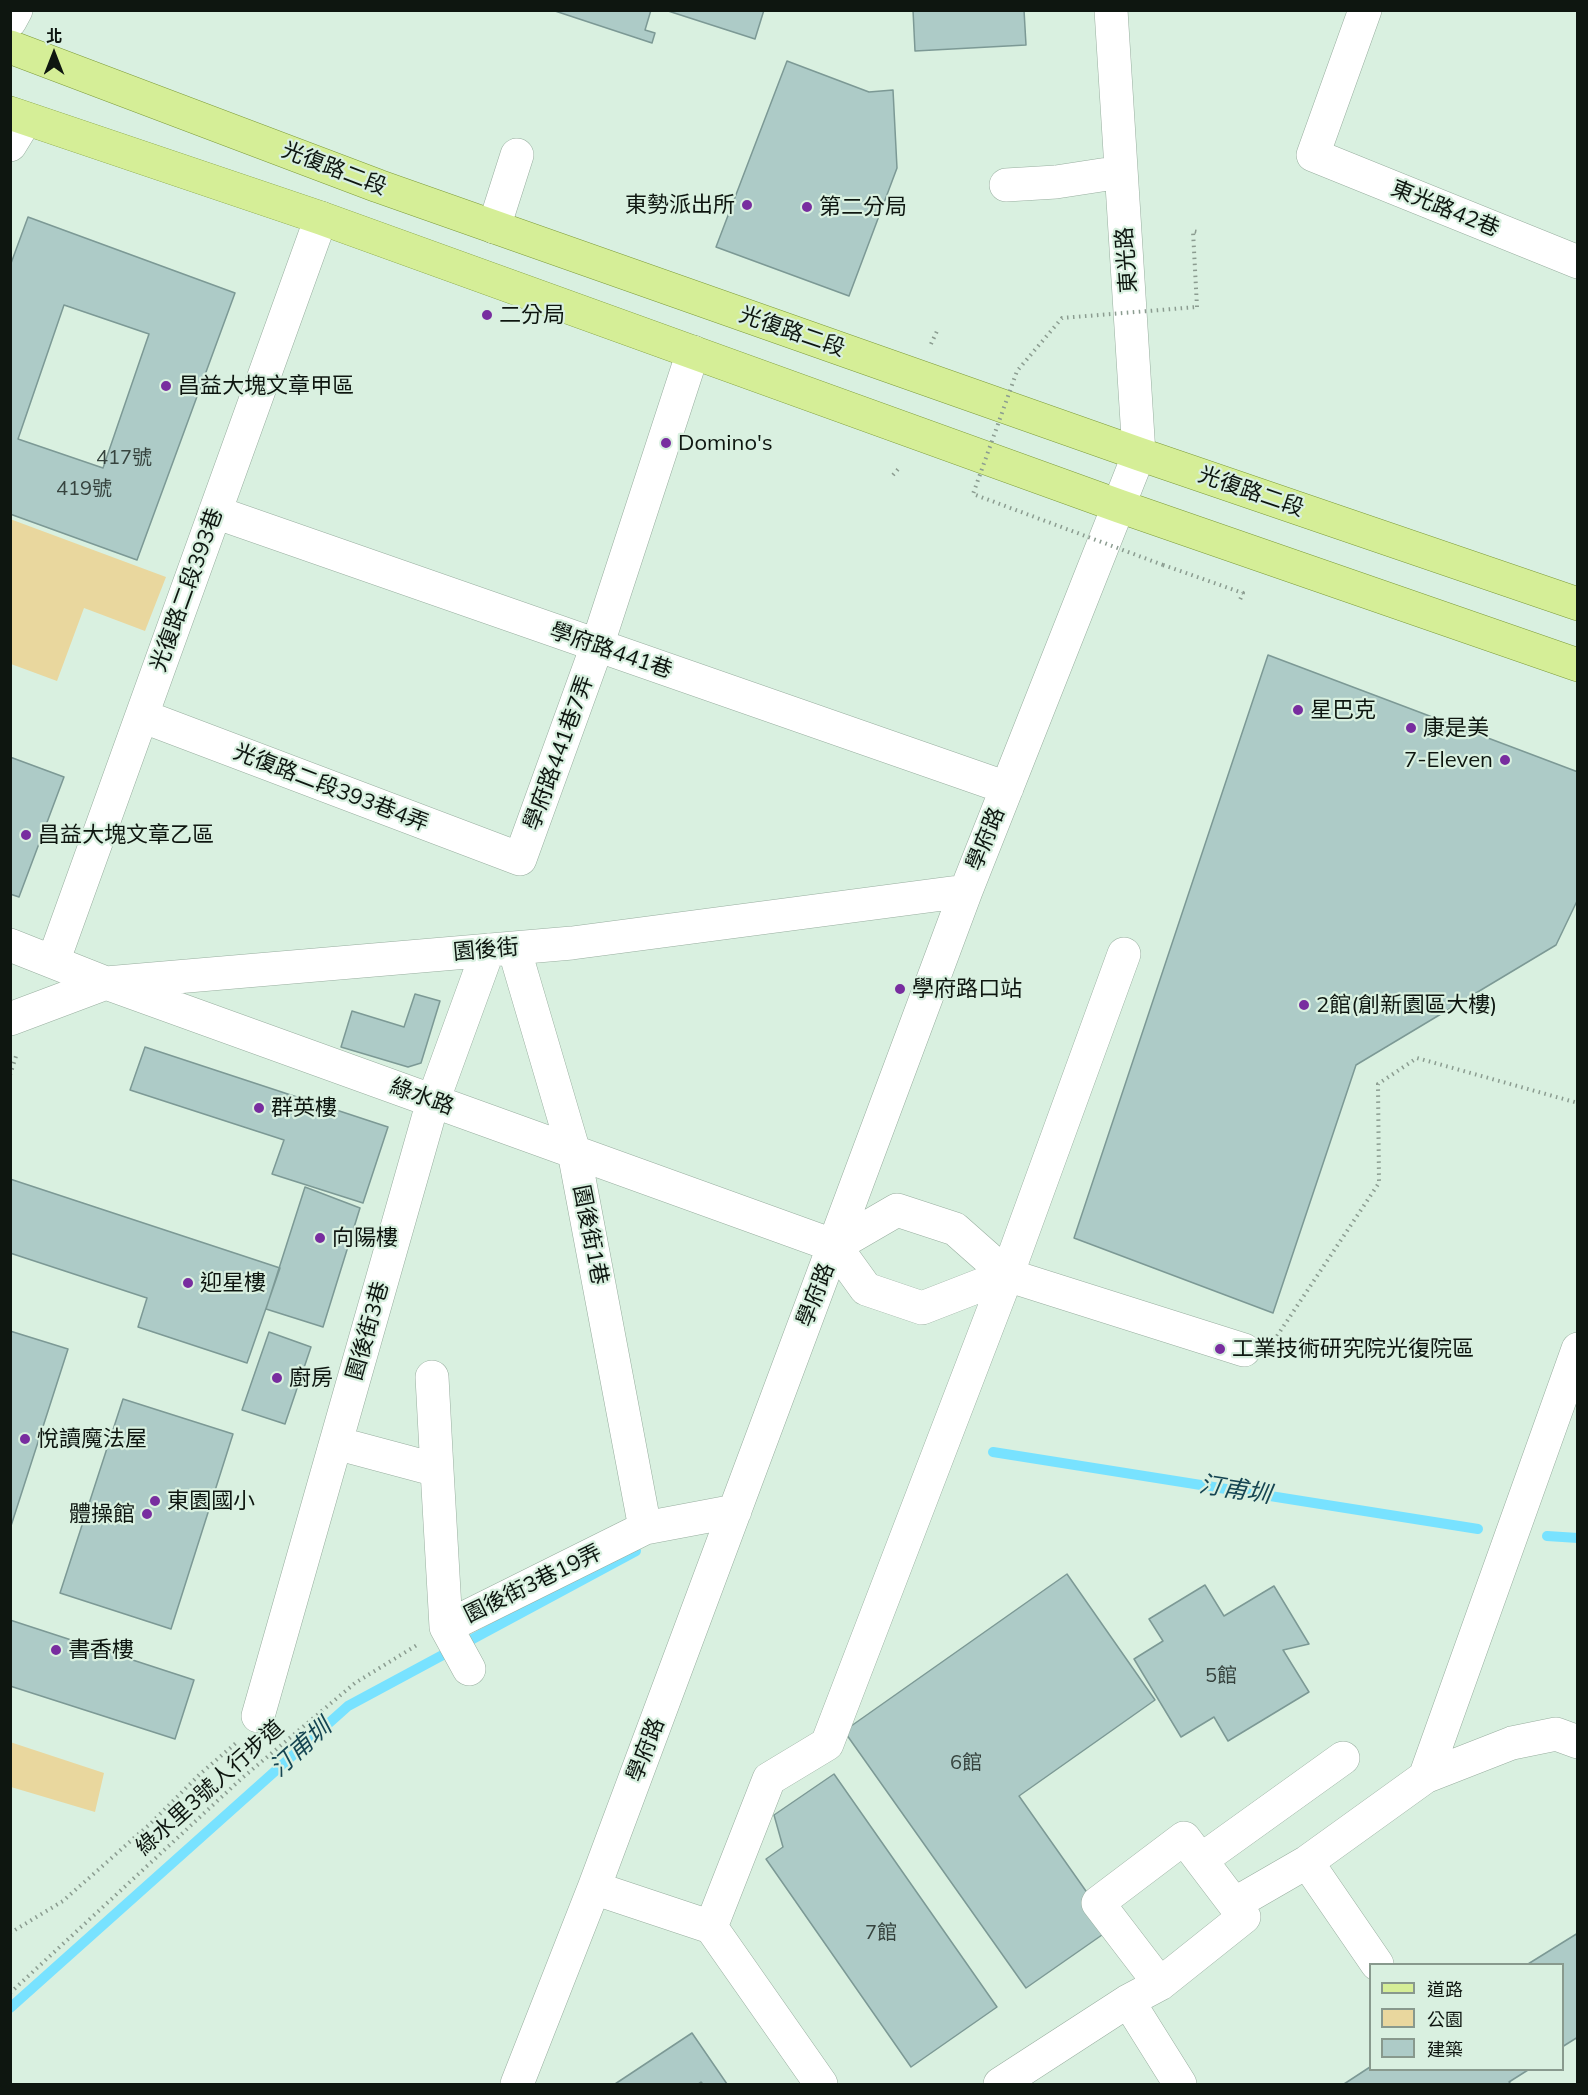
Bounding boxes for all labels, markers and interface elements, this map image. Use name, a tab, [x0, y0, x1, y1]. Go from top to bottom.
north arrow	[24, 24, 84, 84]
text: 北	[46, 26, 62, 46]
street label: 光復路二段	[278, 137, 390, 201]
street label: 東光路42巷	[1387, 175, 1503, 243]
place label: 東勢派出所	[625, 192, 735, 218]
place label: 第二分局	[819, 194, 907, 220]
marker: 東勢派出所	[740, 198, 754, 212]
marker: 第二分局	[800, 200, 814, 214]
street label: 東光路	[1112, 226, 1142, 294]
place label: 二分局	[499, 302, 565, 328]
street label: 光復路二段	[736, 302, 848, 362]
marker: 二分局	[480, 308, 494, 322]
place label: 昌益大塊文章甲區	[178, 373, 354, 399]
marker: 昌益大塊文章甲區	[159, 379, 173, 393]
place label: Domino's	[678, 430, 773, 456]
marker: Domino's	[659, 436, 673, 450]
house number: 417號	[96, 446, 152, 470]
street label: 光復路二段	[1195, 462, 1307, 522]
house number: 419號	[56, 477, 112, 501]
street label: 光復路二段393巷	[145, 505, 229, 675]
street label: 學府路441巷	[546, 618, 676, 684]
street label: 學府路441巷7弄	[519, 672, 599, 834]
place label: 星巴克	[1310, 697, 1376, 723]
marker: 星巴克	[1291, 703, 1305, 717]
place label: 康是美	[1423, 715, 1489, 741]
marker: 康是美	[1404, 721, 1418, 735]
street label: 光復路二段393巷4弄	[230, 739, 432, 837]
place label: 7-Eleven	[1404, 747, 1493, 773]
marker: 7-Eleven	[1498, 753, 1512, 767]
street label: 學府路	[961, 803, 1011, 875]
place label: 昌益大塊文章乙區	[38, 822, 214, 848]
marker: 昌益大塊文章乙區	[19, 828, 33, 842]
street label: 園後街	[452, 934, 520, 966]
place label: 學府路口站	[912, 976, 1022, 1002]
marker: 學府路口站	[893, 982, 907, 996]
place label: 2館(創新園區大樓)	[1316, 992, 1497, 1018]
marker: 2館(創新園區大樓)	[1297, 998, 1311, 1012]
street label: 綠水路	[386, 1073, 458, 1121]
place label: 群英樓	[271, 1095, 337, 1121]
marker: 群英樓	[252, 1101, 266, 1115]
street label: 園後街1巷	[567, 1183, 613, 1287]
place label: 向陽樓	[332, 1225, 398, 1251]
marker: 向陽樓	[313, 1231, 327, 1245]
street label: 學府路	[792, 1259, 840, 1331]
place label: 迎星樓	[200, 1270, 266, 1296]
marker: 迎星樓	[181, 1276, 195, 1290]
street label: 園後街3巷	[341, 1279, 395, 1383]
place label: 工業技術研究院光復院區	[1232, 1336, 1474, 1362]
marker: 工業技術研究院光復院區	[1213, 1342, 1227, 1356]
place label: 廚房	[289, 1365, 333, 1391]
marker: 廚房	[270, 1371, 284, 1385]
place label: 悅讀魔法屋	[37, 1426, 147, 1452]
marker: 悅讀魔法屋	[18, 1432, 32, 1446]
water label: 汀甫圳	[1197, 1470, 1273, 1510]
place label: 東園國小	[167, 1488, 255, 1514]
marker: 東園國小	[148, 1494, 162, 1508]
place label: 體操館	[69, 1501, 135, 1527]
marker: 體操館	[140, 1507, 154, 1521]
street label: 園後街3巷19弄	[460, 1539, 606, 1629]
place label: 書香樓	[68, 1637, 134, 1663]
marker: 書香樓	[49, 1643, 63, 1657]
house number: 5館	[1205, 1664, 1237, 1688]
water label: 汀甫圳	[265, 1713, 337, 1783]
street label: 學府路	[622, 1714, 670, 1786]
street label: 綠水里3號人行步道	[131, 1715, 289, 1861]
house number: 6館	[950, 1751, 982, 1775]
house number: 7館	[865, 1921, 897, 1945]
legend	[1369, 1963, 1564, 2071]
text: 道路	[1427, 1978, 1463, 2001]
text: 公園	[1427, 2008, 1463, 2031]
text: 建築	[1427, 2038, 1463, 2061]

